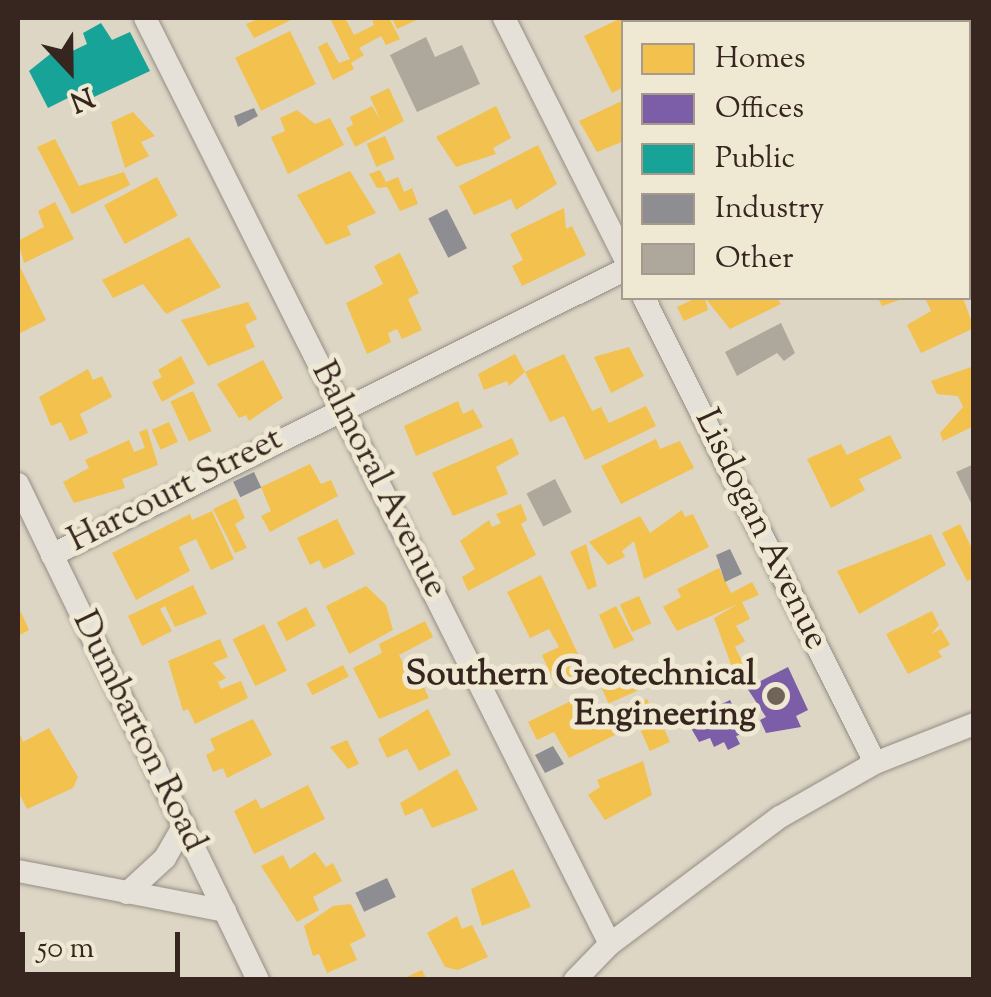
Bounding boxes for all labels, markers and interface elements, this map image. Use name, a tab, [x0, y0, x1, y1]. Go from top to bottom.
north arrow	[20, 20, 120, 120]
legend	[621, 20, 971, 300]
text: Homes	[715, 38, 805, 81]
text: N	[63, 75, 99, 121]
text: Offices	[715, 88, 804, 131]
text: Public	[715, 138, 795, 181]
text: Industry	[715, 188, 824, 231]
text: Other	[715, 238, 793, 281]
street label: Balmoral Avenue	[300, 355, 456, 605]
street label: Lisdogan Avenue	[684, 403, 836, 657]
street label: Harcourt Street	[62, 419, 290, 563]
street label: Dumbarton Road	[62, 605, 214, 859]
place label: Southern Geotechnical Engineering	[406, 655, 756, 737]
marker: Southern Geotechnical Engineering	[765, 685, 787, 707]
scale bar	[25, 912, 185, 974]
text: 50 m	[37, 928, 94, 971]

